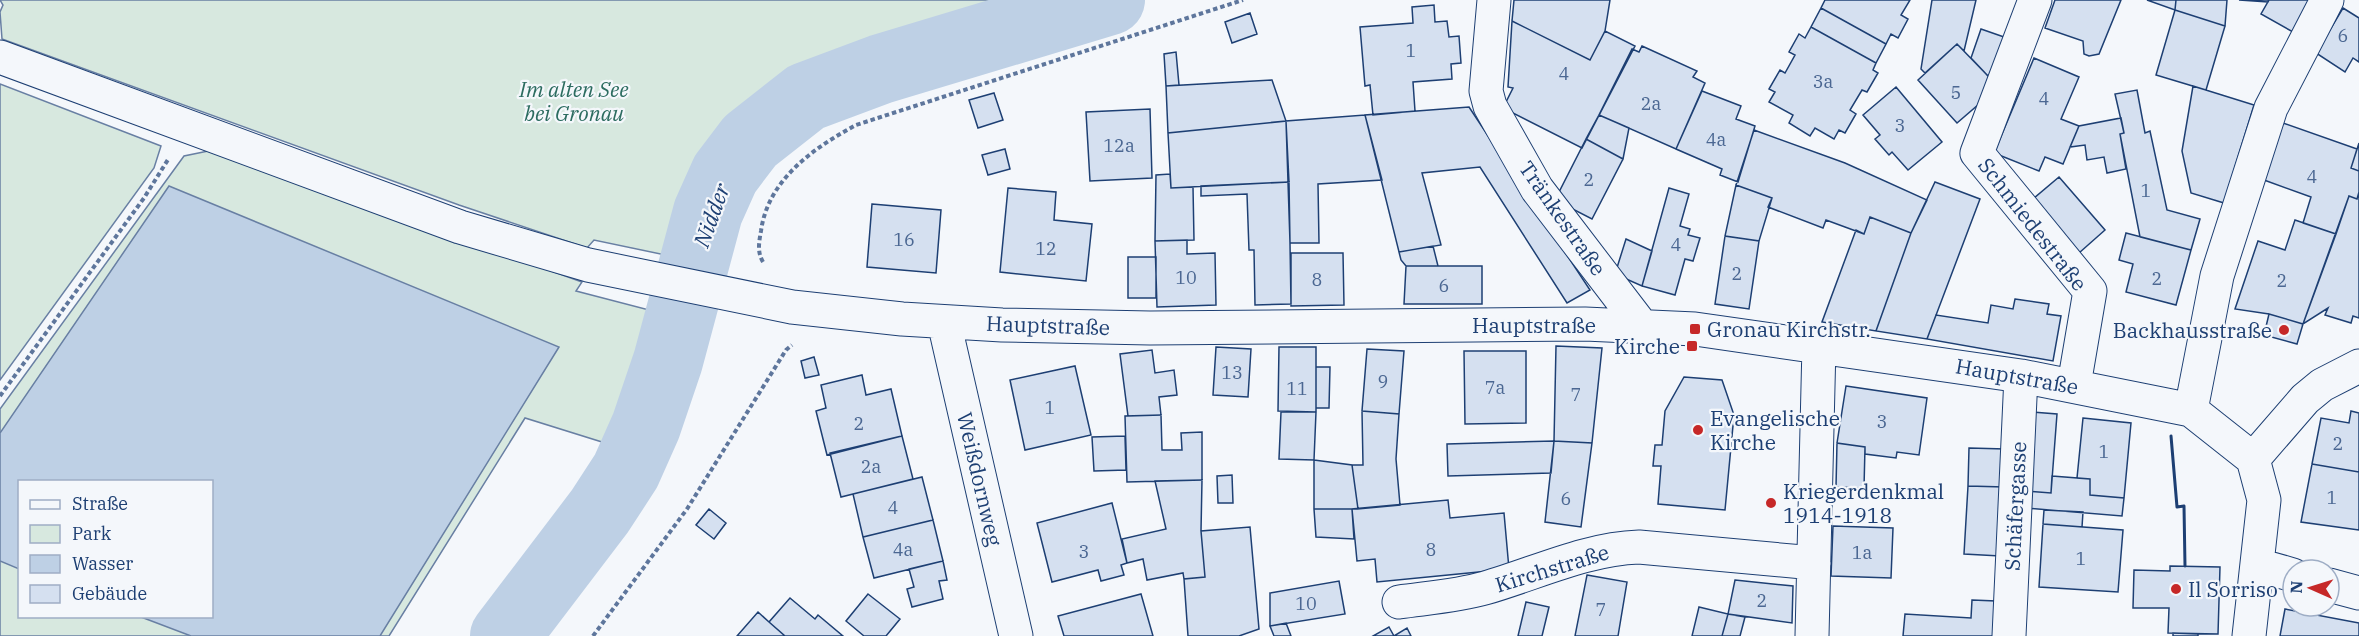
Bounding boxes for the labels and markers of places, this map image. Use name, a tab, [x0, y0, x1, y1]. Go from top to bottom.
place label: Gronau Kirchstr.	[1707, 315, 1871, 343]
place label: Backhausstraße	[2113, 316, 2272, 344]
marker: Gronau Kirchstr.	[1688, 322, 1702, 336]
marker: Backhausstraße	[2277, 323, 2291, 337]
place label: Kirche	[1614, 332, 1680, 360]
marker: Kirche	[1685, 339, 1699, 353]
place label: Evangelische Kirche	[1710, 404, 1840, 456]
marker: Evangelische Kirche	[1691, 423, 1705, 437]
place label: Kriegerdenkmal 1914-1918	[1783, 477, 1944, 529]
marker: Kriegerdenkmal 1914-1918	[1764, 496, 1778, 510]
place label: Il Sorriso	[2188, 575, 2278, 603]
marker: Il Sorriso	[2169, 582, 2183, 596]

